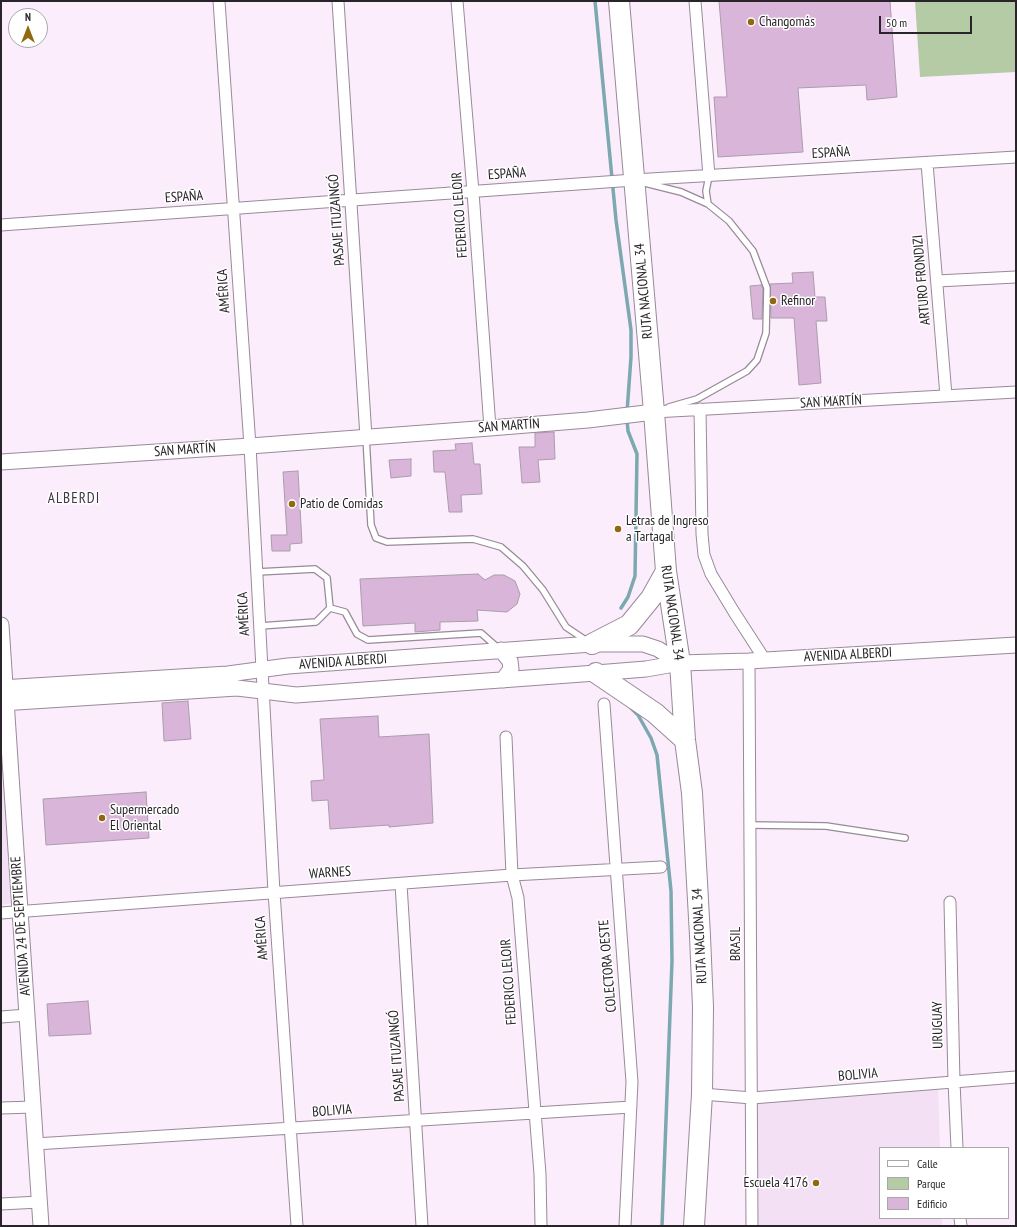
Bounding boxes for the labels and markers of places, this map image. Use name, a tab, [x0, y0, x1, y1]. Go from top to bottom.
place label: Changomás	[759, 14, 815, 30]
marker: Changomás	[746, 17, 756, 27]
place label: Refinor	[781, 293, 815, 309]
marker: Refinor	[768, 296, 778, 306]
place label: Patio de Comidas	[300, 496, 383, 512]
marker: Patio de Comidas	[287, 499, 297, 509]
place label: Letras de Ingreso a Tartagal	[626, 513, 709, 546]
marker: Letras de Ingreso a Tartagal	[613, 524, 623, 534]
place label: Supermercado El Oriental	[110, 802, 179, 834]
marker: Supermercado El Oriental	[97, 813, 107, 823]
place label: Escuela 4176	[743, 1175, 808, 1191]
marker: Escuela 4176	[811, 1178, 821, 1188]

